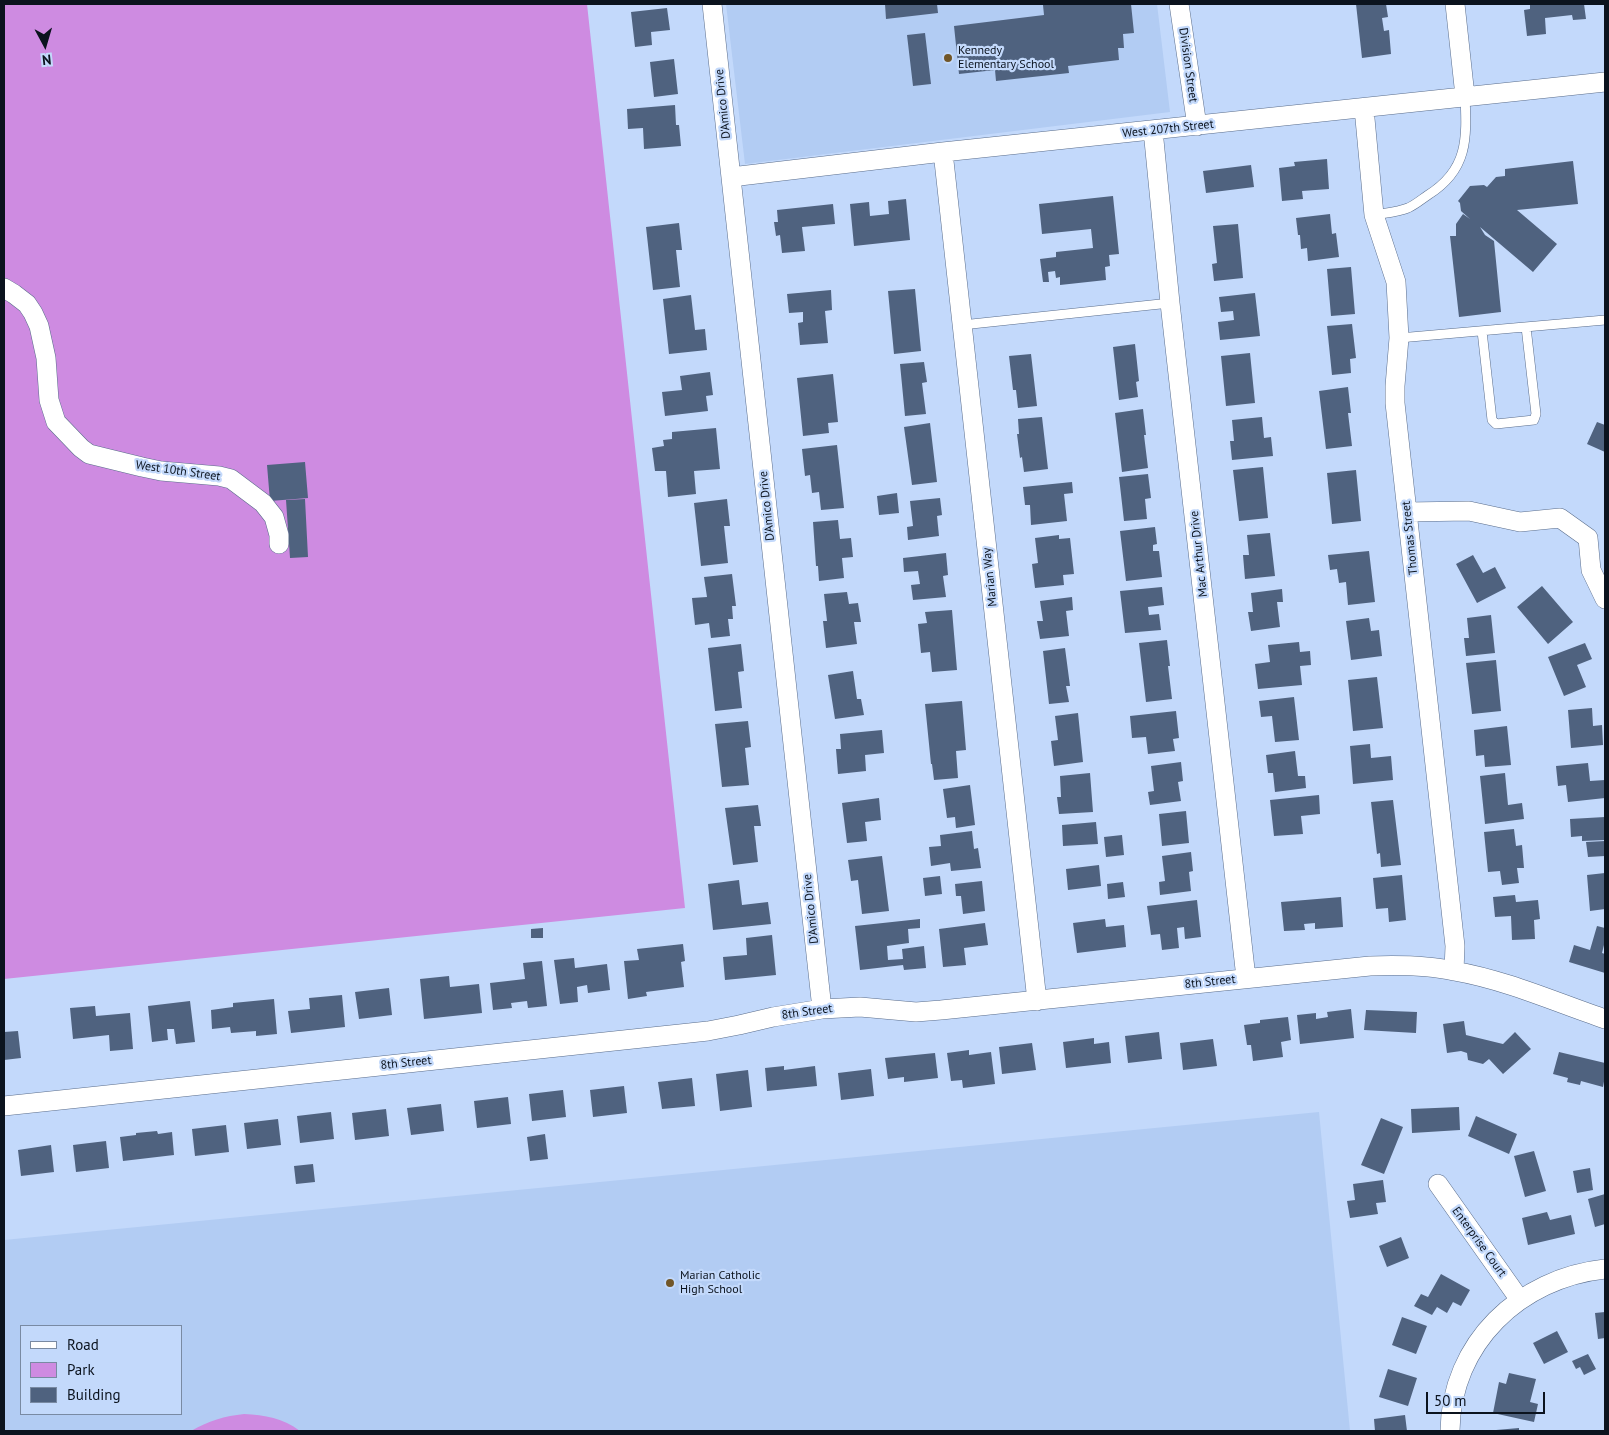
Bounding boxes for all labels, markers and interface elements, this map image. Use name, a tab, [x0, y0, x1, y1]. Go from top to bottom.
north arrow	[20, 20, 70, 70]
street label: Division Street	[1176, 27, 1200, 103]
place label: Kennedy Elementary School	[958, 44, 1054, 72]
text: N	[41, 50, 52, 69]
marker: Kennedy Elementary School	[942, 52, 954, 64]
street label: D'Amico Drive	[712, 68, 734, 140]
street label: West 207th Street	[1122, 117, 1214, 141]
street label: West 10th Street	[135, 458, 221, 484]
street label: D'Amico Drive	[756, 470, 778, 542]
street label: Thomas Street	[1399, 500, 1421, 576]
street label: Mac Arthur Drive	[1187, 510, 1211, 598]
street label: Marian Way	[980, 547, 1000, 607]
street label: D'Amico Drive	[800, 873, 822, 945]
street label: 8th Street	[1184, 972, 1236, 992]
street label: 8th Street	[781, 1001, 833, 1023]
street label: 8th Street	[380, 1053, 432, 1073]
street label: Enterprise Court	[1449, 1204, 1509, 1280]
place label: Marian Catholic High School	[680, 1269, 760, 1297]
marker: Marian Catholic High School	[664, 1277, 676, 1289]
legend	[20, 1325, 182, 1415]
text: Road	[67, 1335, 99, 1354]
text: Park	[67, 1360, 95, 1379]
scale bar	[1429, 1382, 1548, 1414]
text: Building	[67, 1385, 121, 1404]
text: 50 m	[1434, 1391, 1467, 1410]

